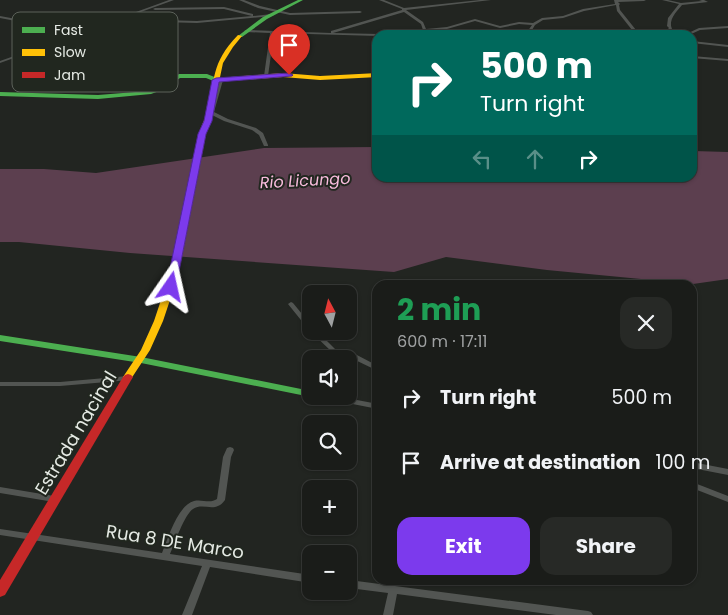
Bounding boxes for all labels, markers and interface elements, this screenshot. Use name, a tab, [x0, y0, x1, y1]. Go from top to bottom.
legend	[12, 12, 178, 92]
text: Fast	[54, 20, 83, 40]
pin	[268, 24, 310, 75]
icon: arrive	[275, 31, 303, 59]
text: 500 m	[480, 41, 593, 90]
text: Slow	[54, 42, 87, 62]
icon: right	[397, 50, 462, 115]
text: Jam	[54, 65, 85, 85]
text: Turn right	[480, 88, 585, 119]
icon: left	[468, 145, 496, 173]
icon: ahead	[521, 145, 549, 173]
icon: right	[574, 145, 602, 173]
water label: Rio Licungo	[259, 167, 351, 194]
position arrow	[144, 260, 196, 312]
north arrow	[302, 285, 358, 340]
map controls	[302, 285, 357, 600]
text: 2 min	[397, 288, 481, 331]
button: close	[620, 297, 672, 349]
text: 600 m · 17:11	[397, 330, 487, 353]
button: sound	[302, 350, 357, 405]
street label: Estrada nacinal	[29, 366, 122, 499]
icon: right	[397, 384, 425, 412]
text: Turn right	[440, 384, 536, 411]
text: 500 m	[612, 384, 672, 411]
button: search	[302, 415, 357, 470]
icon: arrive	[397, 449, 425, 477]
text: Arrive at destination	[440, 449, 641, 476]
text: 100 m	[656, 449, 710, 476]
button: +	[302, 480, 357, 535]
button: Exit	[397, 517, 530, 575]
button: Share	[540, 517, 672, 575]
street label: Rua 8 DE Marco	[104, 518, 246, 565]
button: −	[302, 545, 357, 600]

